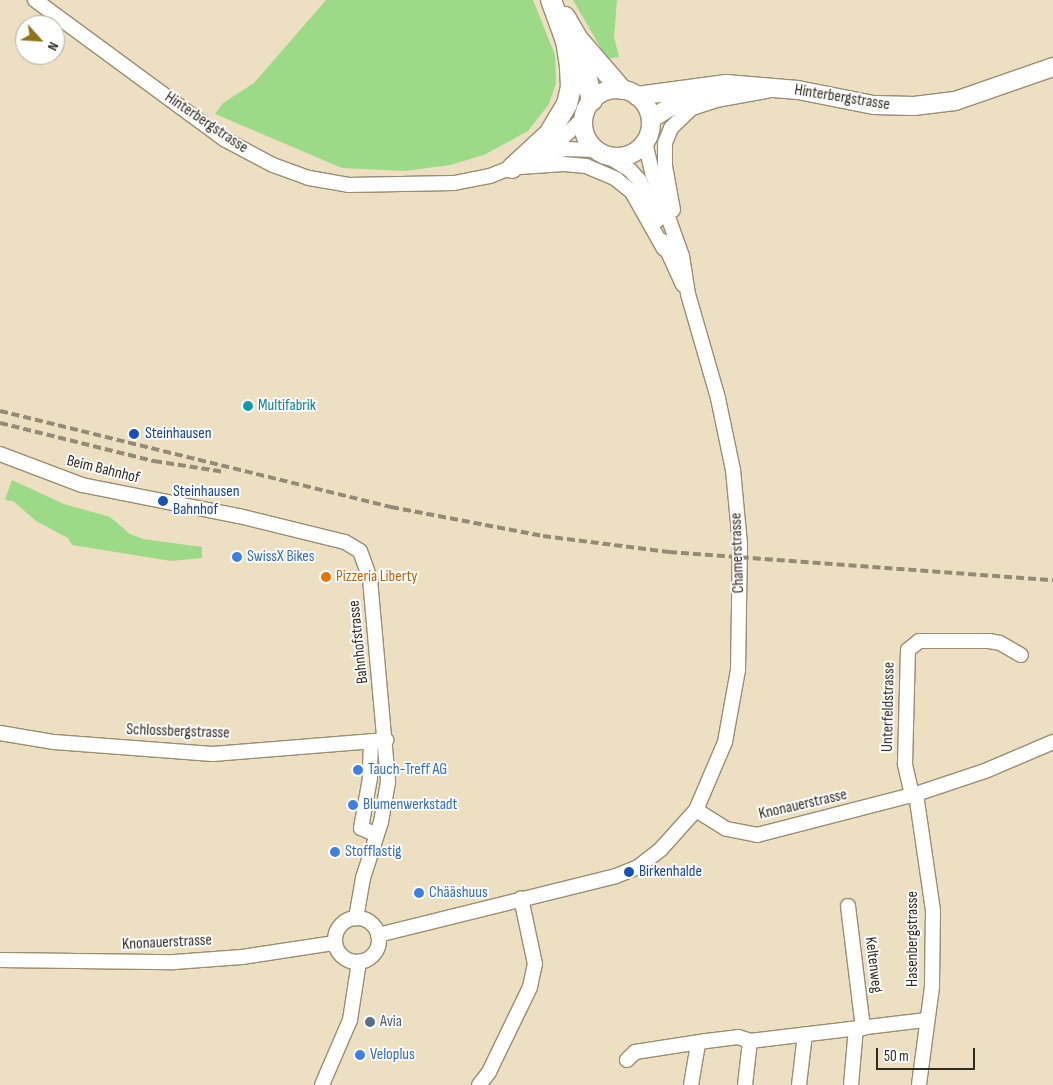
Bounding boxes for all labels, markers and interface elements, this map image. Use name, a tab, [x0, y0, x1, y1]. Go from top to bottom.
north arrow	[15, 15, 65, 65]
text: N	[44, 39, 62, 53]
street label: Hinterbergstrasse	[793, 81, 891, 115]
street label: Hinterbergstrasse	[161, 88, 251, 158]
place label: Multifabrik	[258, 396, 316, 416]
marker: Multifabrik	[242, 400, 254, 412]
place label: Steinhausen	[145, 424, 212, 444]
marker: Steinhausen	[127, 427, 141, 441]
street label: Beim Bahnhof	[65, 452, 141, 488]
place label: Steinhausen Bahnhof	[173, 482, 240, 520]
marker: Steinhausen Bahnhof	[157, 495, 169, 507]
street label: Chamerstrasse	[727, 512, 749, 594]
place label: SwissX Bikes	[247, 547, 315, 567]
marker: SwissX Bikes	[231, 551, 243, 563]
place label: Pizzeria Liberty	[336, 567, 418, 587]
marker: Pizzeria Liberty	[320, 571, 332, 583]
street label: Bahnhofstrasse	[345, 599, 373, 685]
street label: Unterfeldstrasse	[879, 662, 899, 752]
street label: Schlossbergstrasse	[126, 721, 230, 743]
place label: Tauch-Treff AG	[368, 760, 447, 780]
marker: Tauch-Treff AG	[352, 764, 364, 776]
street label: Knonauerstrasse	[757, 786, 849, 824]
place label: Blumenwerkstadt	[363, 795, 457, 815]
marker: Blumenwerkstadt	[347, 799, 359, 811]
place label: Stofflastig	[345, 842, 401, 862]
marker: Stofflastig	[329, 846, 341, 858]
place label: Birkenhalde	[639, 862, 702, 882]
marker: Birkenhalde	[623, 866, 635, 878]
place label: Chääshuus	[429, 883, 488, 903]
marker: Chääshuus	[413, 887, 425, 899]
street label: Hasenbergstrasse	[903, 891, 923, 987]
street label: Knonauerstrasse	[122, 931, 212, 955]
street label: Keltenweg	[860, 936, 886, 994]
place label: Avia	[380, 1012, 402, 1032]
marker: Avia	[364, 1016, 376, 1028]
scale bar	[878, 1038, 977, 1070]
place label: Veloplus	[370, 1045, 415, 1065]
text: 50 m	[884, 1047, 909, 1066]
marker: Veloplus	[354, 1049, 366, 1061]

